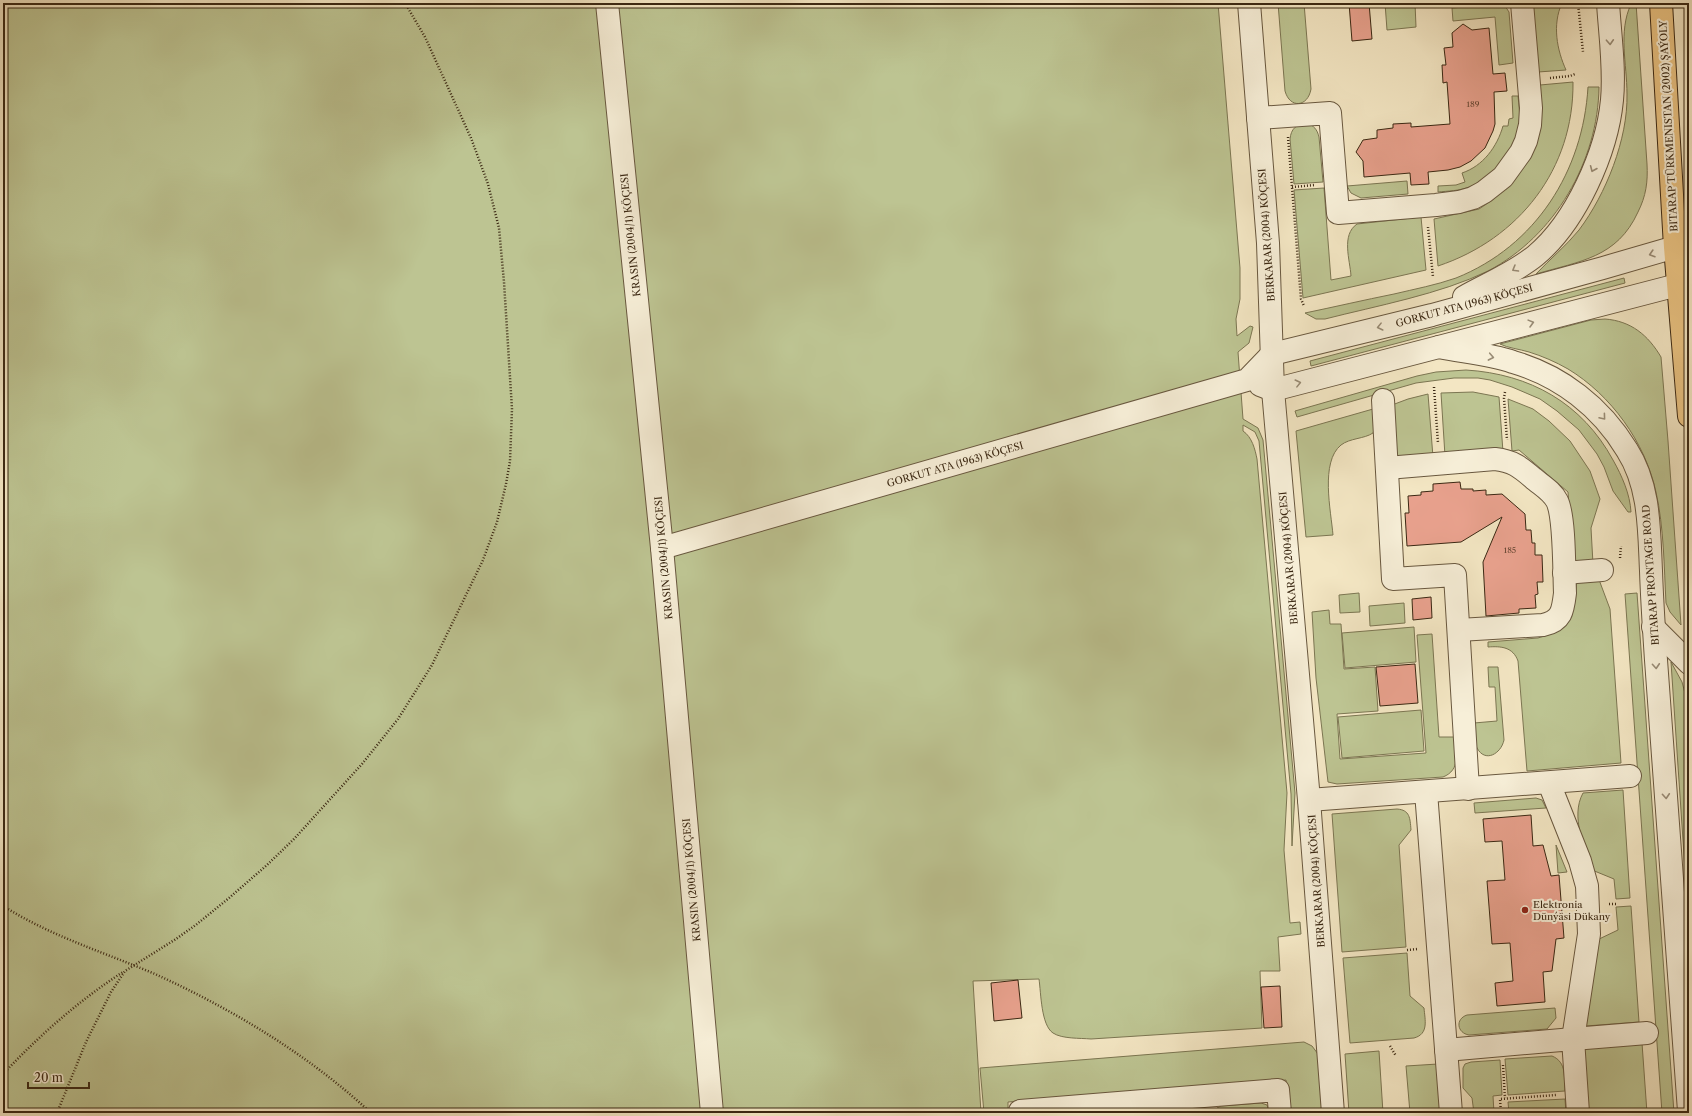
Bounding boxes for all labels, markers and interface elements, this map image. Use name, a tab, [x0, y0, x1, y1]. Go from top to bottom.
street label: BITARAP TÜRKMENISTAN (2002) ŞAÝOLY	[1656, 19, 1681, 232]
one-way arrow	[1606, 39, 1615, 45]
house number: 189	[1467, 99, 1480, 109]
one-way arrow	[1590, 166, 1598, 173]
street label: BERKARAR (2004) KÖÇESI	[1255, 168, 1278, 302]
street label: KRASIN (2004/1) KÖÇESI	[618, 172, 643, 297]
one-way arrow	[1648, 249, 1655, 258]
one-way arrow	[1512, 265, 1519, 272]
street label: GORKUT ATA (1963) KÖÇESI	[1394, 281, 1534, 330]
one-way arrow	[1527, 319, 1534, 328]
one-way arrow	[1377, 323, 1383, 331]
one-way arrow	[1488, 352, 1494, 360]
one-way arrow	[1295, 380, 1301, 388]
one-way arrow	[1598, 413, 1605, 420]
street label: GORKUT ATA (1963) KÖÇESI	[885, 439, 1025, 490]
street label: BERKARAR (2004) KÖÇESI	[1276, 491, 1301, 625]
street label: KRASIN (2004/1) KÖÇESI	[652, 495, 675, 620]
street label: BITARAP FRONTAGE ROAD	[1639, 504, 1662, 646]
house number: 185	[1504, 545, 1516, 555]
one-way arrow	[1652, 663, 1661, 669]
one-way arrow	[1661, 793, 1670, 799]
street label: BERKARAR (2004) KÖÇESI	[1305, 814, 1328, 948]
street label: KRASIN (2004/1) KÖÇESI	[680, 817, 703, 942]
place label: Elektronia Dünýäsi Dükany	[1533, 898, 1611, 923]
marker: Elektronia Dünýäsi Dükany	[1520, 905, 1530, 915]
scale bar	[28, 1064, 89, 1090]
text: 20 m	[34, 1070, 63, 1085]

